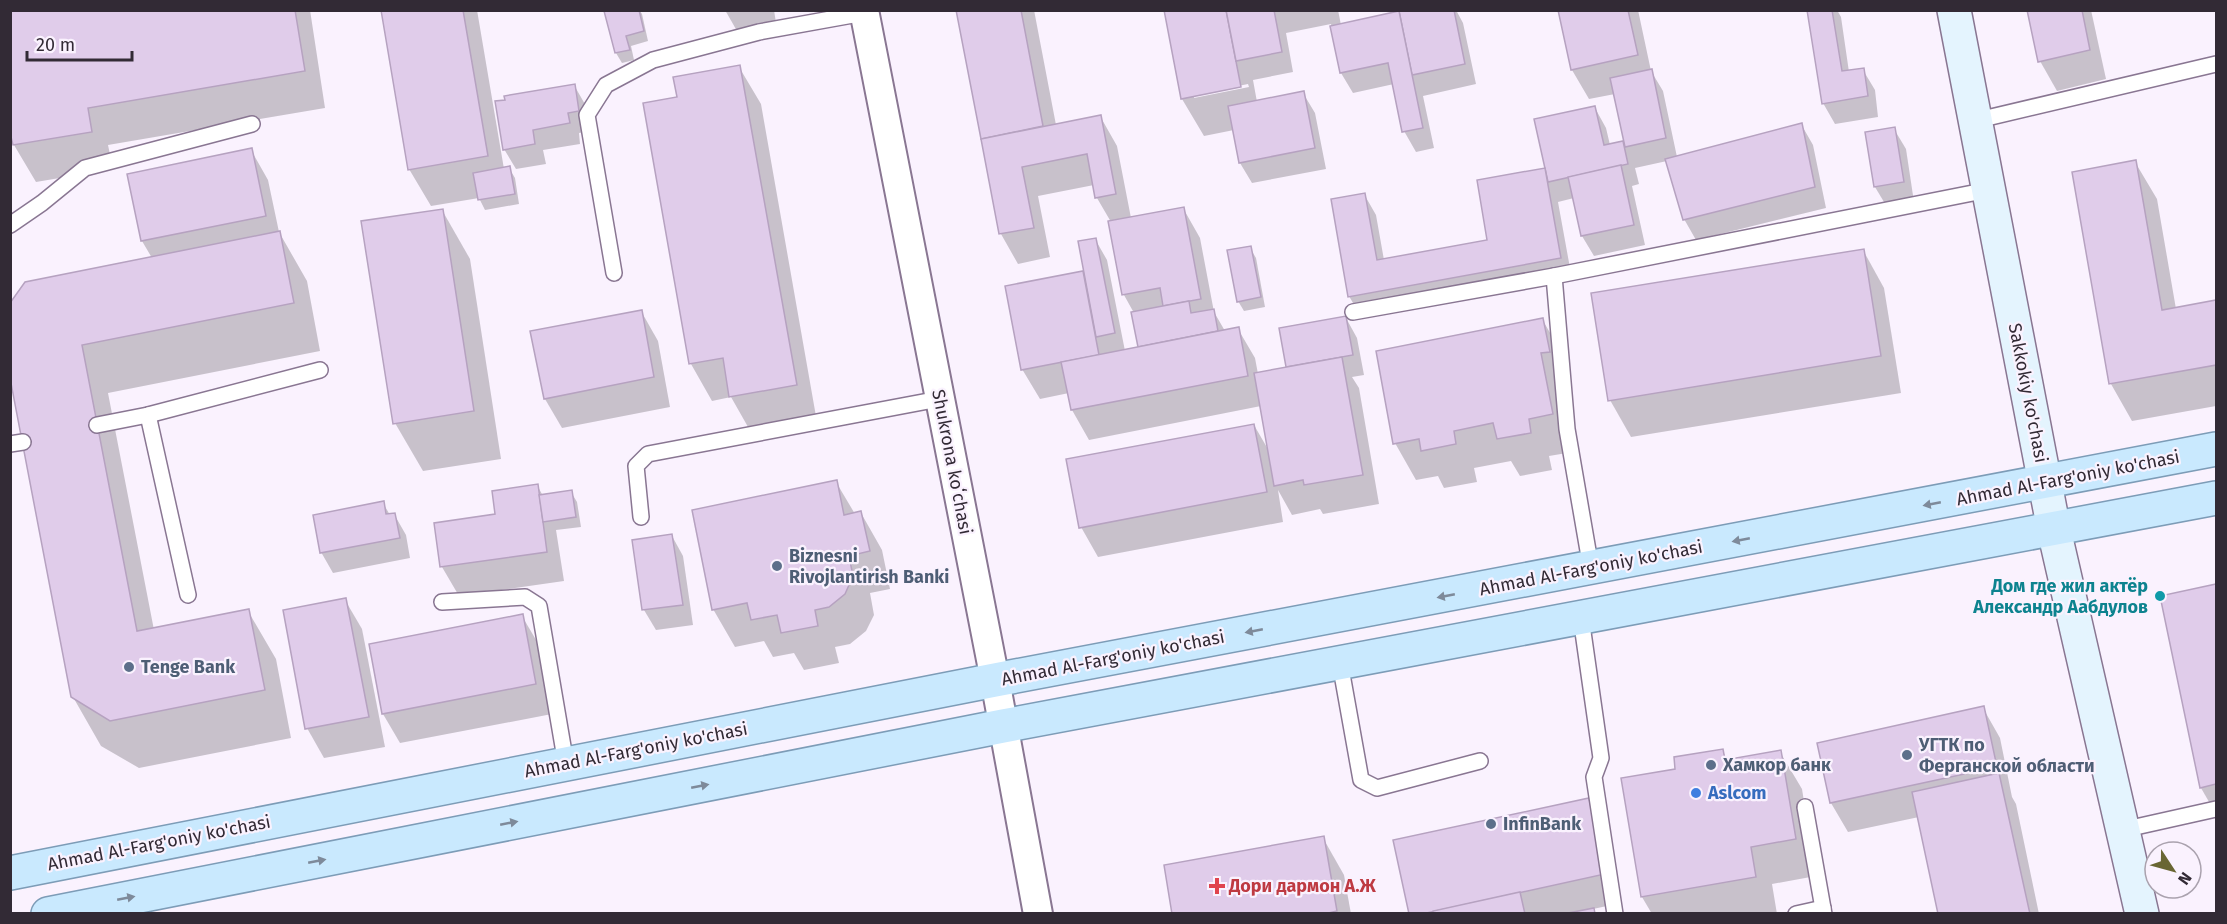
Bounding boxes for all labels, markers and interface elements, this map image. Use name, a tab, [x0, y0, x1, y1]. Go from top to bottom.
scale bar	[27, 24, 132, 62]
text: 20 m	[36, 34, 75, 56]
street label: Sakkokiy ko'chasi	[2004, 321, 2052, 465]
street label: Shukrona koʻchasi	[927, 387, 977, 537]
street label: Ahmad Al-Farg'oniy ko'chasi	[1955, 446, 2181, 510]
one-way arrow	[1923, 500, 1942, 509]
street label: Ahmad Al-Farg'oniy ko'chasi	[1478, 536, 1704, 600]
one-way arrow	[1731, 536, 1750, 545]
place label: Biznesni Rivojlantirish Banki	[789, 545, 949, 588]
marker: Biznesni Rivojlantirish Banki	[770, 559, 784, 573]
place label: Дом где жил актёр Александр Аабдулов	[1972, 575, 2148, 618]
marker: Дом где жил актёр Александр Аабдулов	[2153, 589, 2167, 603]
one-way arrow	[1436, 592, 1455, 601]
street label: Ahmad Al-Farg'oniy ko'chasi	[1000, 626, 1226, 690]
one-way arrow	[1244, 627, 1263, 636]
place label: Tenge Bank	[141, 656, 236, 678]
marker: Tenge Bank	[122, 660, 136, 674]
street label: Ahmad Al-Farg'oniy ko'chasi	[523, 718, 749, 782]
place label: УГТК по Ферганской области	[1918, 734, 2095, 777]
marker: УГТК по Ферганской области	[1900, 748, 1914, 762]
place label: Хамкор банк	[1722, 754, 1831, 776]
marker: Хамкор банк	[1704, 758, 1718, 772]
one-way arrow	[691, 781, 710, 790]
place label: Aslcom	[1707, 782, 1767, 804]
marker: Aslcom	[1689, 786, 1703, 800]
street label: Ahmad Al-Farg'oniy ko'chasi	[46, 811, 272, 875]
place label: InfinBank	[1503, 813, 1582, 835]
marker: InfinBank	[1484, 817, 1498, 831]
one-way arrow	[500, 818, 519, 827]
north arrow	[2143, 840, 2203, 900]
one-way arrow	[308, 856, 327, 865]
text: N	[2174, 869, 2196, 888]
place label: Дори дармон А.Ж	[1228, 875, 1377, 897]
marker: Дори дармон А.Ж	[1210, 879, 1224, 893]
one-way arrow	[117, 893, 136, 902]

